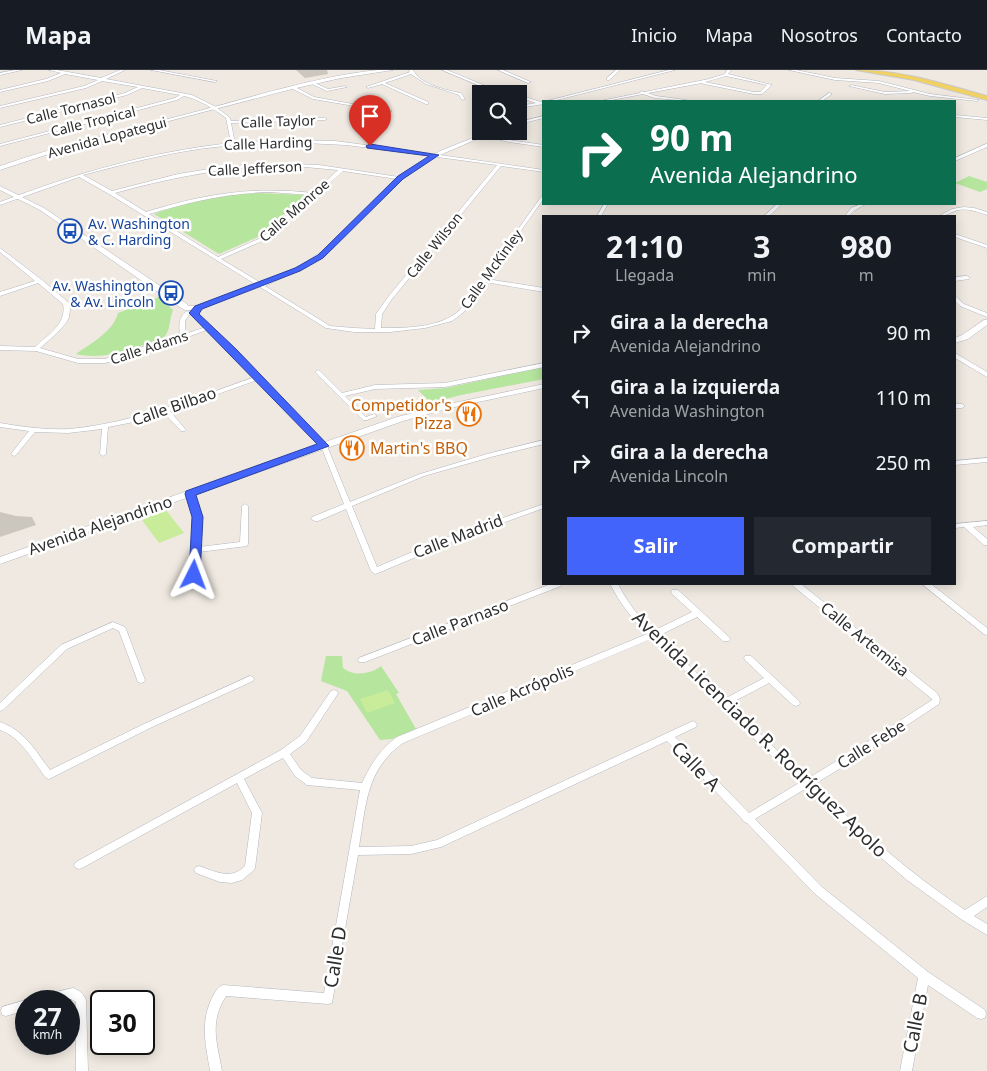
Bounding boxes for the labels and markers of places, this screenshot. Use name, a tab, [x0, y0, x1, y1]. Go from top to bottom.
pin	[349, 95, 391, 146]
place label: Av. Washington & C. Harding	[88, 214, 190, 249]
bus stop icon: Av. Washington & C. Harding	[57, 218, 83, 244]
place label: Av. Washington & Av. Lincoln	[52, 276, 154, 311]
bus stop icon: Av. Washington & Av. Lincoln	[158, 280, 184, 306]
place label: Competidor's Pizza	[351, 394, 452, 434]
restaurant icon: Competidor's Pizza	[456, 401, 482, 427]
restaurant icon: Martin's BBQ	[339, 435, 365, 461]
place label: Martin's BBQ	[370, 437, 468, 459]

